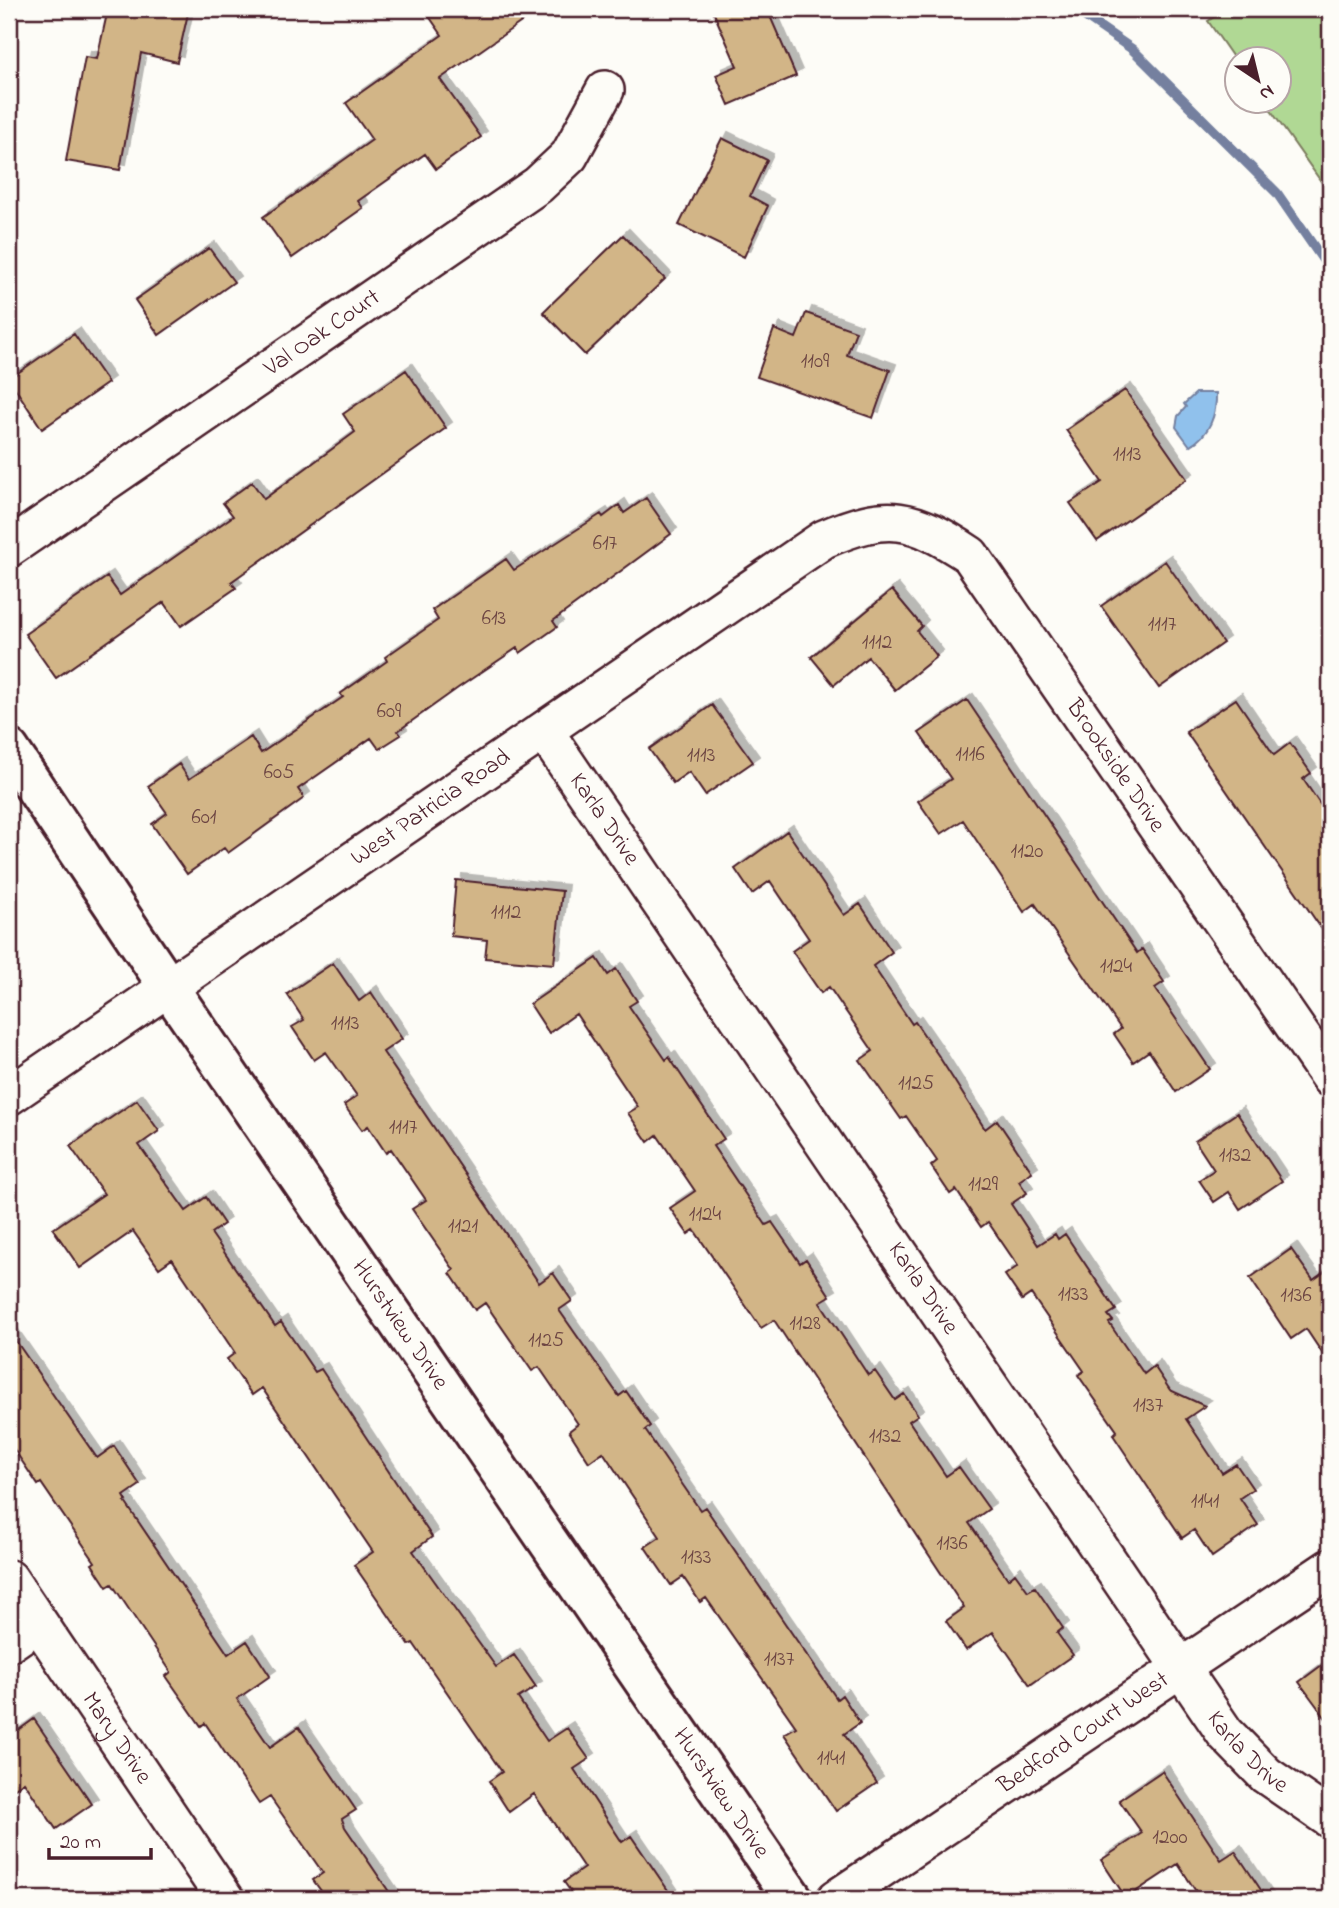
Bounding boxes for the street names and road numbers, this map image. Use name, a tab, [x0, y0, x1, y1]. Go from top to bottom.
street label: Val Oak Court	[256, 281, 388, 386]
street label: Brookside Drive	[1056, 691, 1174, 840]
street label: West Patricia Road	[344, 740, 518, 875]
street label: Karla Drive	[560, 766, 648, 873]
street label: Karla Drive	[879, 1235, 967, 1342]
street label: Hurstview Drive	[343, 1252, 457, 1398]
street label: Bedford Court West	[990, 1663, 1176, 1804]
street label: Mary Drive	[73, 1685, 160, 1791]
street label: Karla Drive	[1198, 1704, 1295, 1803]
street label: Hurstview Drive	[663, 1721, 778, 1866]

